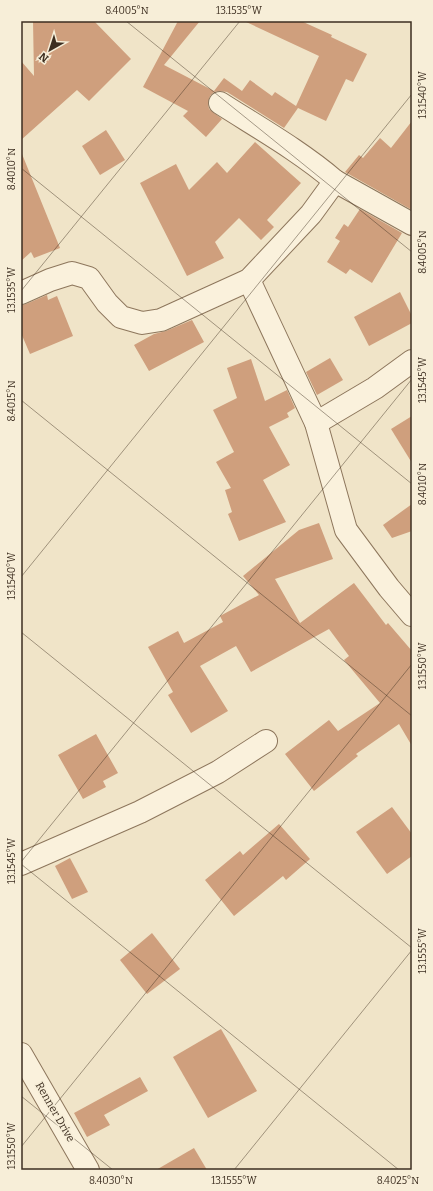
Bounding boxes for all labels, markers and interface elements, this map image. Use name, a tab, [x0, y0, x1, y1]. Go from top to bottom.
text: 8.4005°N	[105, 5, 149, 17]
text: 13.1535°W	[216, 5, 263, 17]
north arrow	[30, 30, 70, 70]
text: N	[36, 49, 51, 65]
text: 13.1540°W	[417, 71, 429, 119]
text: 8.4010°N	[6, 148, 18, 190]
text: 8.4005°N	[417, 230, 429, 274]
text: 13.1535°W	[6, 266, 18, 313]
text: 13.1545°W	[417, 356, 429, 403]
text: 8.4015°N	[6, 380, 18, 422]
text: 8.4010°N	[417, 463, 429, 505]
text: 13.1540°W	[6, 552, 18, 600]
text: 13.1550°W	[417, 642, 429, 689]
text: 13.1545°W	[6, 837, 18, 884]
text: 13.1555°W	[417, 927, 429, 974]
street label: Renner Drive	[33, 1080, 77, 1144]
text: 13.1550°W	[6, 1122, 18, 1169]
text: 8.4030°N	[89, 1175, 133, 1187]
text: 13.1555°W	[211, 1175, 258, 1187]
text: 8.4025°N	[377, 1175, 419, 1187]

